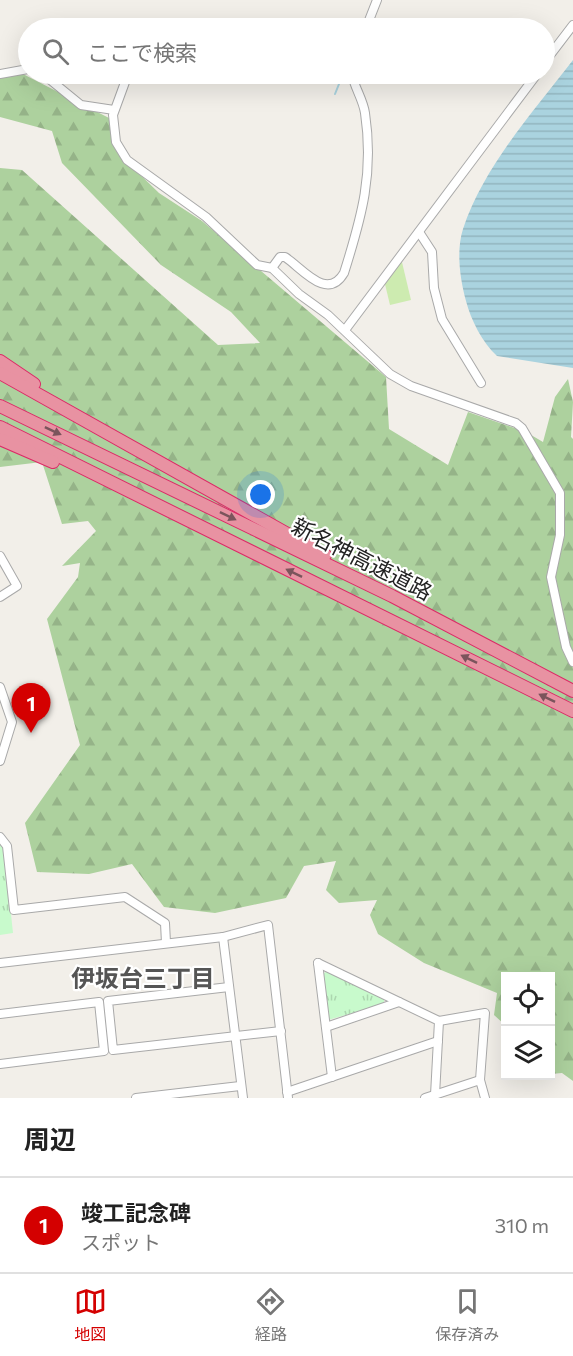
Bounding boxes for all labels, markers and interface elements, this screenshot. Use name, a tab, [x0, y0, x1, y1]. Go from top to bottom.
search box	[18, 18, 555, 84]
icon: search	[39, 35, 72, 68]
text: ここで検索	[87, 39, 197, 66]
one-way arrow	[44, 426, 61, 435]
your location	[246, 480, 275, 509]
one-way arrow	[220, 511, 237, 520]
street label: 新名神高速道路	[287, 512, 437, 606]
one-way arrow	[286, 568, 303, 577]
one-way arrow	[461, 654, 478, 664]
pin: 1	[12, 684, 51, 733]
one-way arrow	[539, 693, 556, 703]
district label: 伊坂台三丁目	[71, 963, 215, 992]
map controls	[501, 972, 555, 1080]
button: locate	[501, 972, 555, 1026]
button: layers	[501, 1026, 555, 1080]
text: 周辺	[24, 1123, 76, 1154]
text: 竣工記念碑	[81, 1199, 191, 1226]
text: 1	[39, 1213, 48, 1237]
text: 310 m	[495, 1213, 549, 1237]
text: スポット	[81, 1230, 161, 1254]
tab: 地図	[74, 1285, 107, 1345]
tab: 経路	[254, 1285, 287, 1345]
tab: 保存済み	[435, 1285, 499, 1345]

